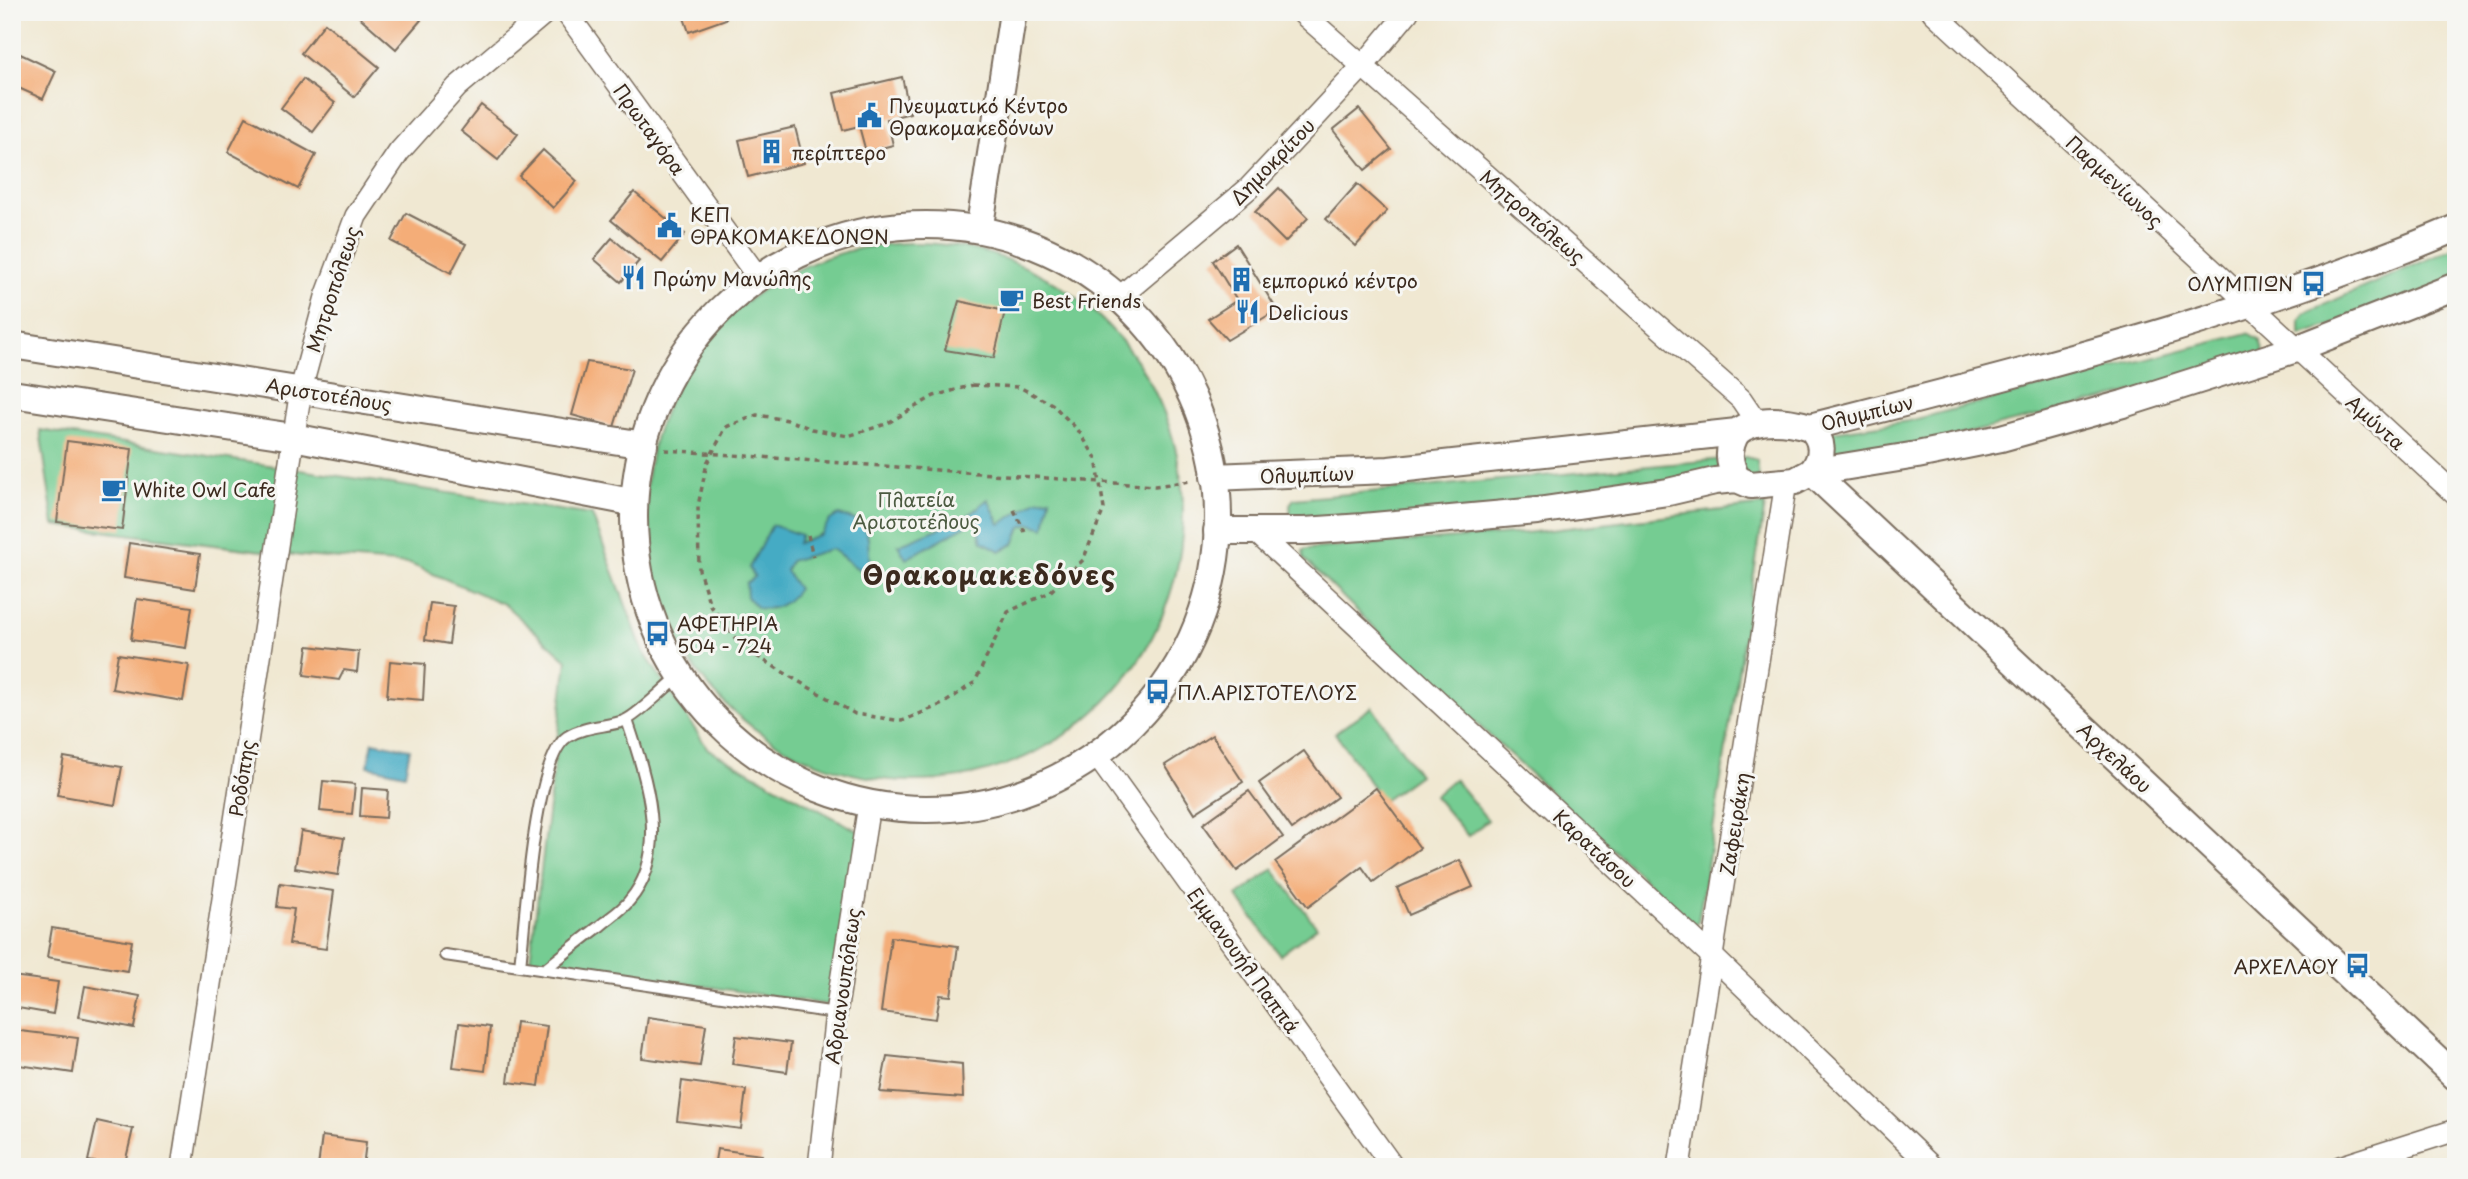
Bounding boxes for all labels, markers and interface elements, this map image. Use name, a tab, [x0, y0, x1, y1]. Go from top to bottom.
street label: Πρωταγόρα	[607, 78, 693, 180]
place label: Πνευματικό Κέντρο Θρακομακεδόνων	[889, 91, 1068, 141]
public building icon: Πνευματικό Κέντρο Θρακομακεδόνων	[855, 102, 883, 130]
street label: Δημοκρίτου	[1223, 111, 1321, 211]
street label: Παρμενίωνος	[2060, 129, 2170, 233]
building icon: περίπτερο	[758, 138, 786, 166]
place label: περίπτερο	[792, 138, 886, 166]
street label: Μητροπόλεως	[1474, 162, 1592, 270]
place label: ΚΕΠ ΘΡΑΚΟΜΑΚΕΔΟΝΩΝ	[690, 200, 889, 250]
public building icon: ΚΕΠ ΘΡΑΚΟΜΑΚΕΔΟΝΩΝ	[656, 211, 684, 239]
street label: Μητροπόλεως	[298, 222, 366, 356]
restaurant icon: Πρώην Μανώλης	[619, 264, 647, 292]
place label: Πρώην Μανώλης	[653, 264, 812, 292]
building icon: εμπορικό κέντρο	[1228, 266, 1256, 294]
place label: εμπορικό κέντρο	[1262, 266, 1418, 294]
place label: ΟΛΥΜΠΙΩΝ	[2187, 269, 2293, 297]
bus stop icon: ΟΛΥΜΠΙΩΝ	[2299, 269, 2327, 297]
cafe icon: Best Friends	[998, 286, 1026, 314]
place label: Best Friends	[1032, 286, 1141, 314]
restaurant icon: Delicious	[1234, 298, 1262, 326]
place label: Delicious	[1268, 298, 1348, 326]
street label: Αριστοτέλους	[264, 370, 394, 418]
street label: Ολυμπίων	[1818, 387, 1916, 437]
street label: Αμύντα	[2340, 388, 2412, 456]
street label: Ολυμπίων	[1259, 458, 1355, 490]
cafe icon: White Owl Cafe	[99, 475, 127, 503]
place label: White Owl Cafe	[133, 475, 276, 503]
park label: Πλατεία Αριστοτέλους	[853, 485, 979, 535]
district label: Θρακομακεδόνες	[863, 555, 1117, 594]
place label: ΑΦΕΤΗΡΙΑ 504 - 724	[677, 609, 778, 659]
bus stop icon: ΑΦΕΤΗΡΙΑ 504 - 724	[643, 620, 671, 648]
bus stop icon: ΠΛ.ΑΡΙΣΤΟΤΕΛΟΥΣ	[1143, 678, 1171, 706]
place label: ΠΛ.ΑΡΙΣΤΟΤΕΛΟΥΣ	[1177, 678, 1357, 706]
street label: Αρχελάου	[2072, 715, 2158, 799]
street label: Ροδόπης	[221, 737, 261, 818]
street label: Ζαφειράκη	[1712, 770, 1756, 878]
street label: Καρατάσου	[1547, 802, 1643, 894]
street label: Εμμανουήλ Παππά	[1181, 881, 1307, 1039]
street label: Αδριανουπόλεως	[817, 906, 867, 1066]
place label: ΑΡΧΕΛΑΟΥ	[2234, 952, 2338, 980]
bus stop icon: ΑΡΧΕΛΑΟΥ	[2344, 952, 2372, 980]

